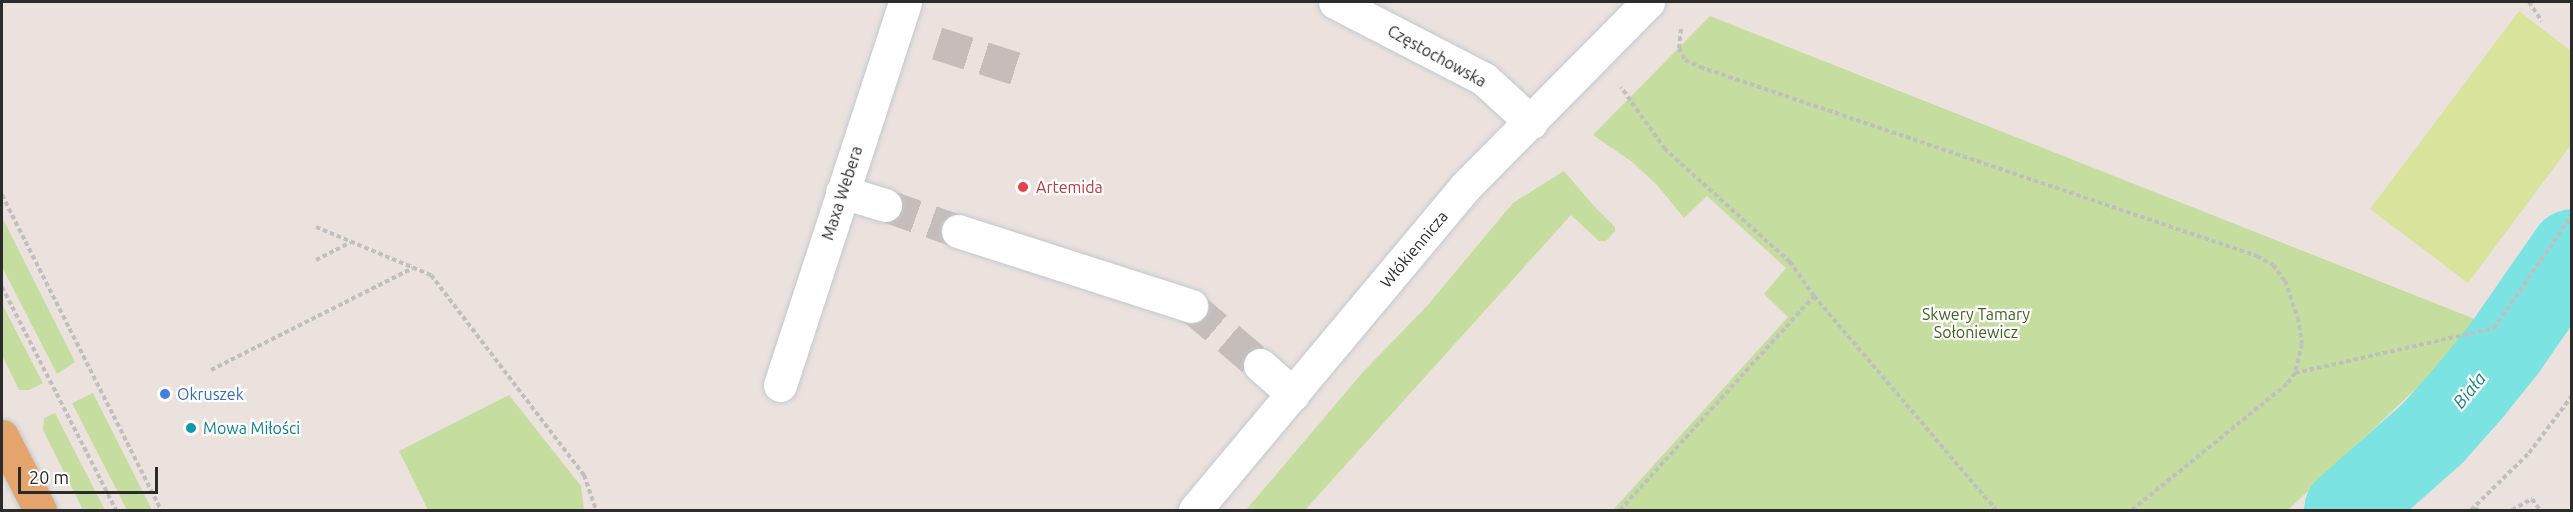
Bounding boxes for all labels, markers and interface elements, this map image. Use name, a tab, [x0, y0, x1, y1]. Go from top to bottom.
street label: Częstochowska	[1384, 21, 1490, 91]
street label: Maxa Webera	[818, 143, 866, 243]
place label: Artemida	[1036, 177, 1103, 197]
marker: Artemida	[1014, 178, 1032, 196]
street label: Włókiennicza	[1376, 207, 1452, 291]
park label: Skwery Tamary Sołoniewicz	[1922, 304, 2030, 342]
water label: Biała	[2448, 368, 2490, 412]
place label: Okruszek	[177, 384, 244, 404]
marker: Okruszek	[158, 387, 172, 401]
place label: Mowa Miłości	[203, 418, 300, 438]
marker: Mowa Miłości	[184, 421, 198, 435]
scale bar	[21, 455, 160, 493]
text: 20 m	[29, 467, 69, 487]

